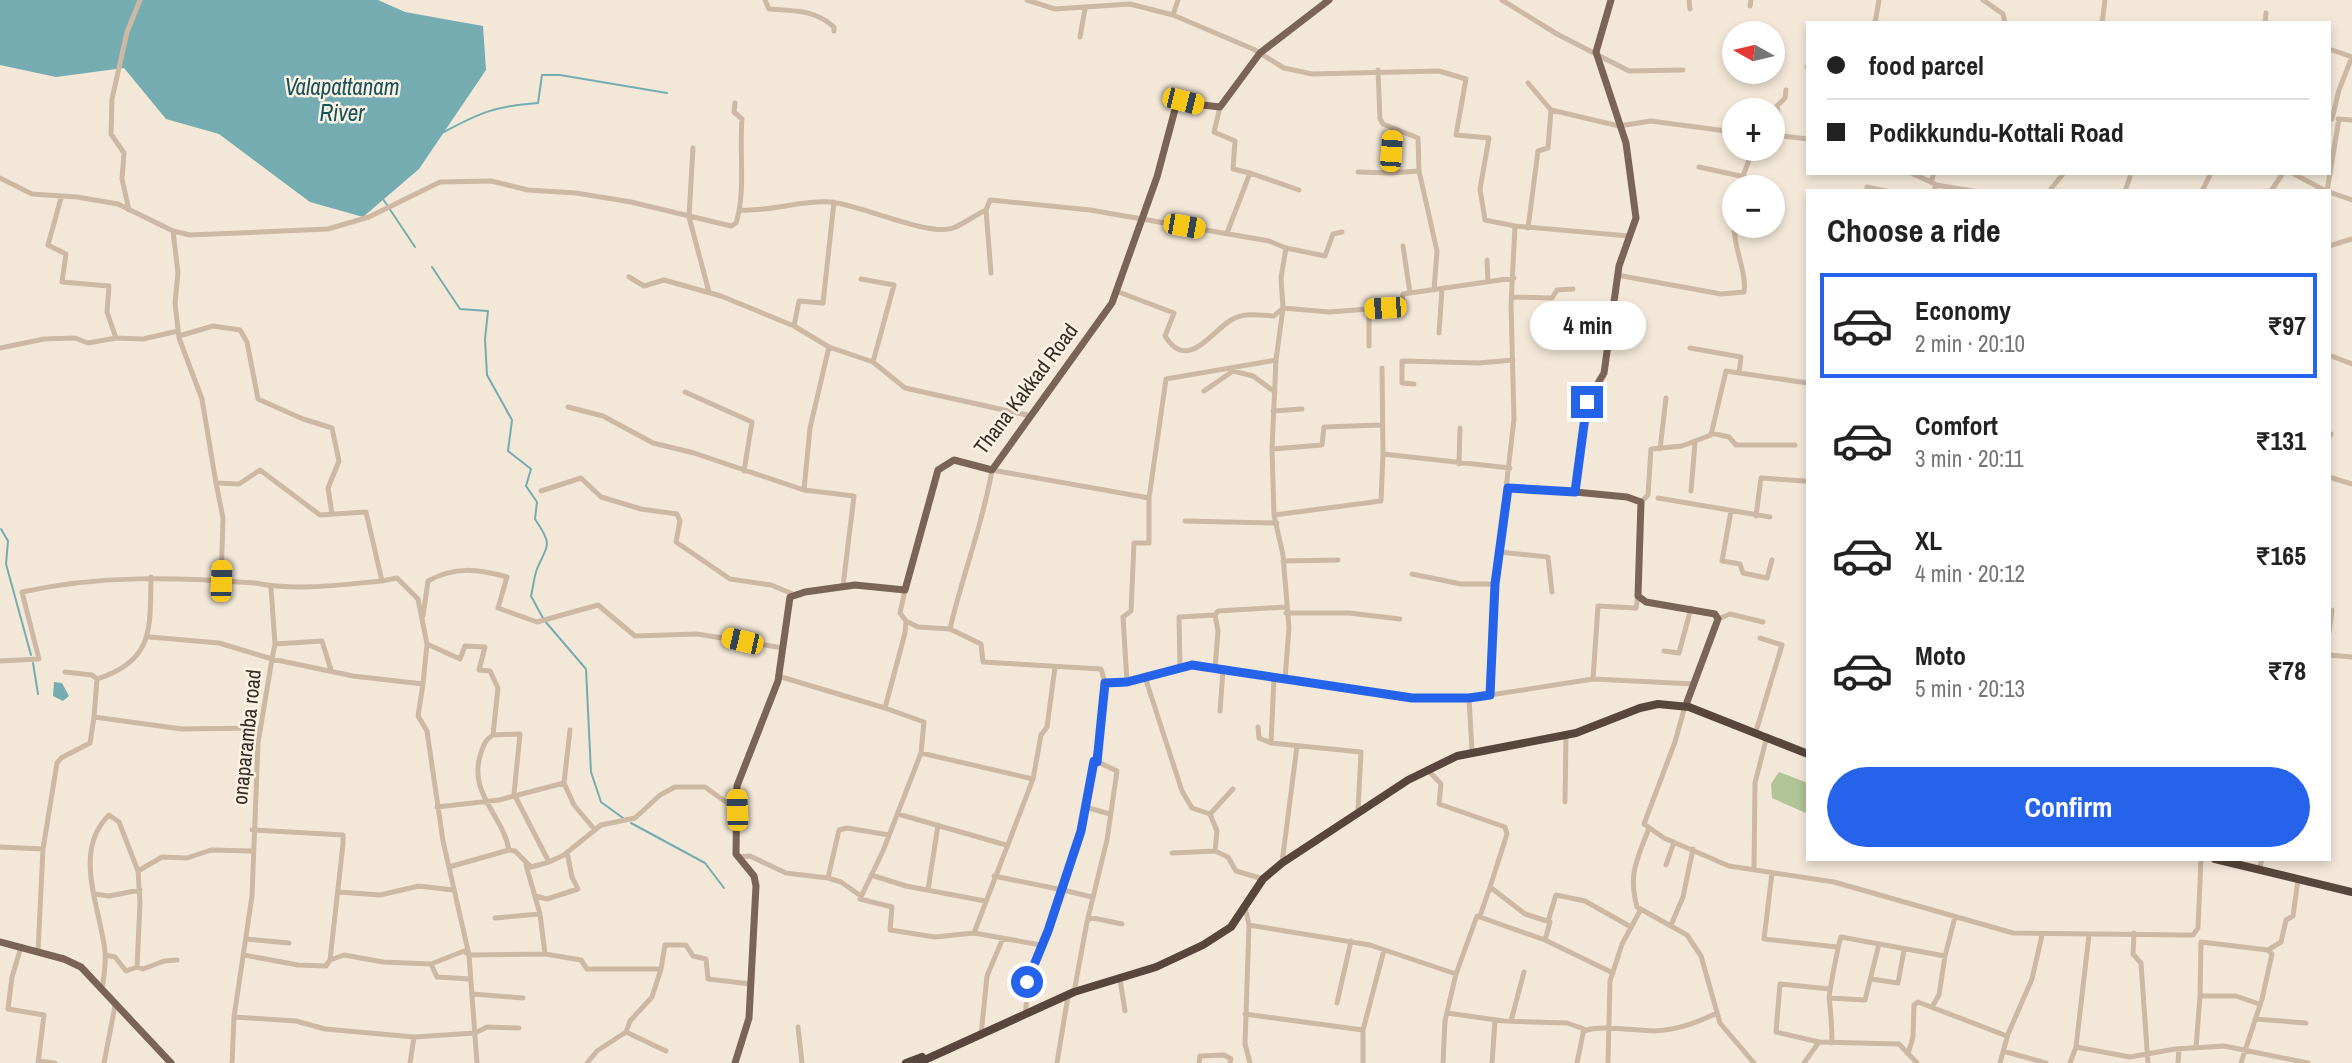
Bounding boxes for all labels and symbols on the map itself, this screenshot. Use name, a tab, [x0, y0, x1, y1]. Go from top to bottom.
north arrow	[1722, 21, 1785, 84]
water label: Valapattanam River	[285, 71, 399, 128]
car	[1161, 86, 1206, 116]
car	[1380, 129, 1403, 173]
car	[1162, 212, 1207, 240]
car	[1364, 296, 1407, 320]
callout: 4 min	[1529, 300, 1645, 350]
street label: Thana Kakkad Road	[967, 317, 1084, 460]
route end	[1571, 386, 1603, 418]
car	[210, 560, 233, 602]
car	[720, 626, 765, 656]
street label: onaparamba road	[225, 668, 268, 806]
car	[726, 789, 749, 831]
route start	[1011, 966, 1043, 998]

